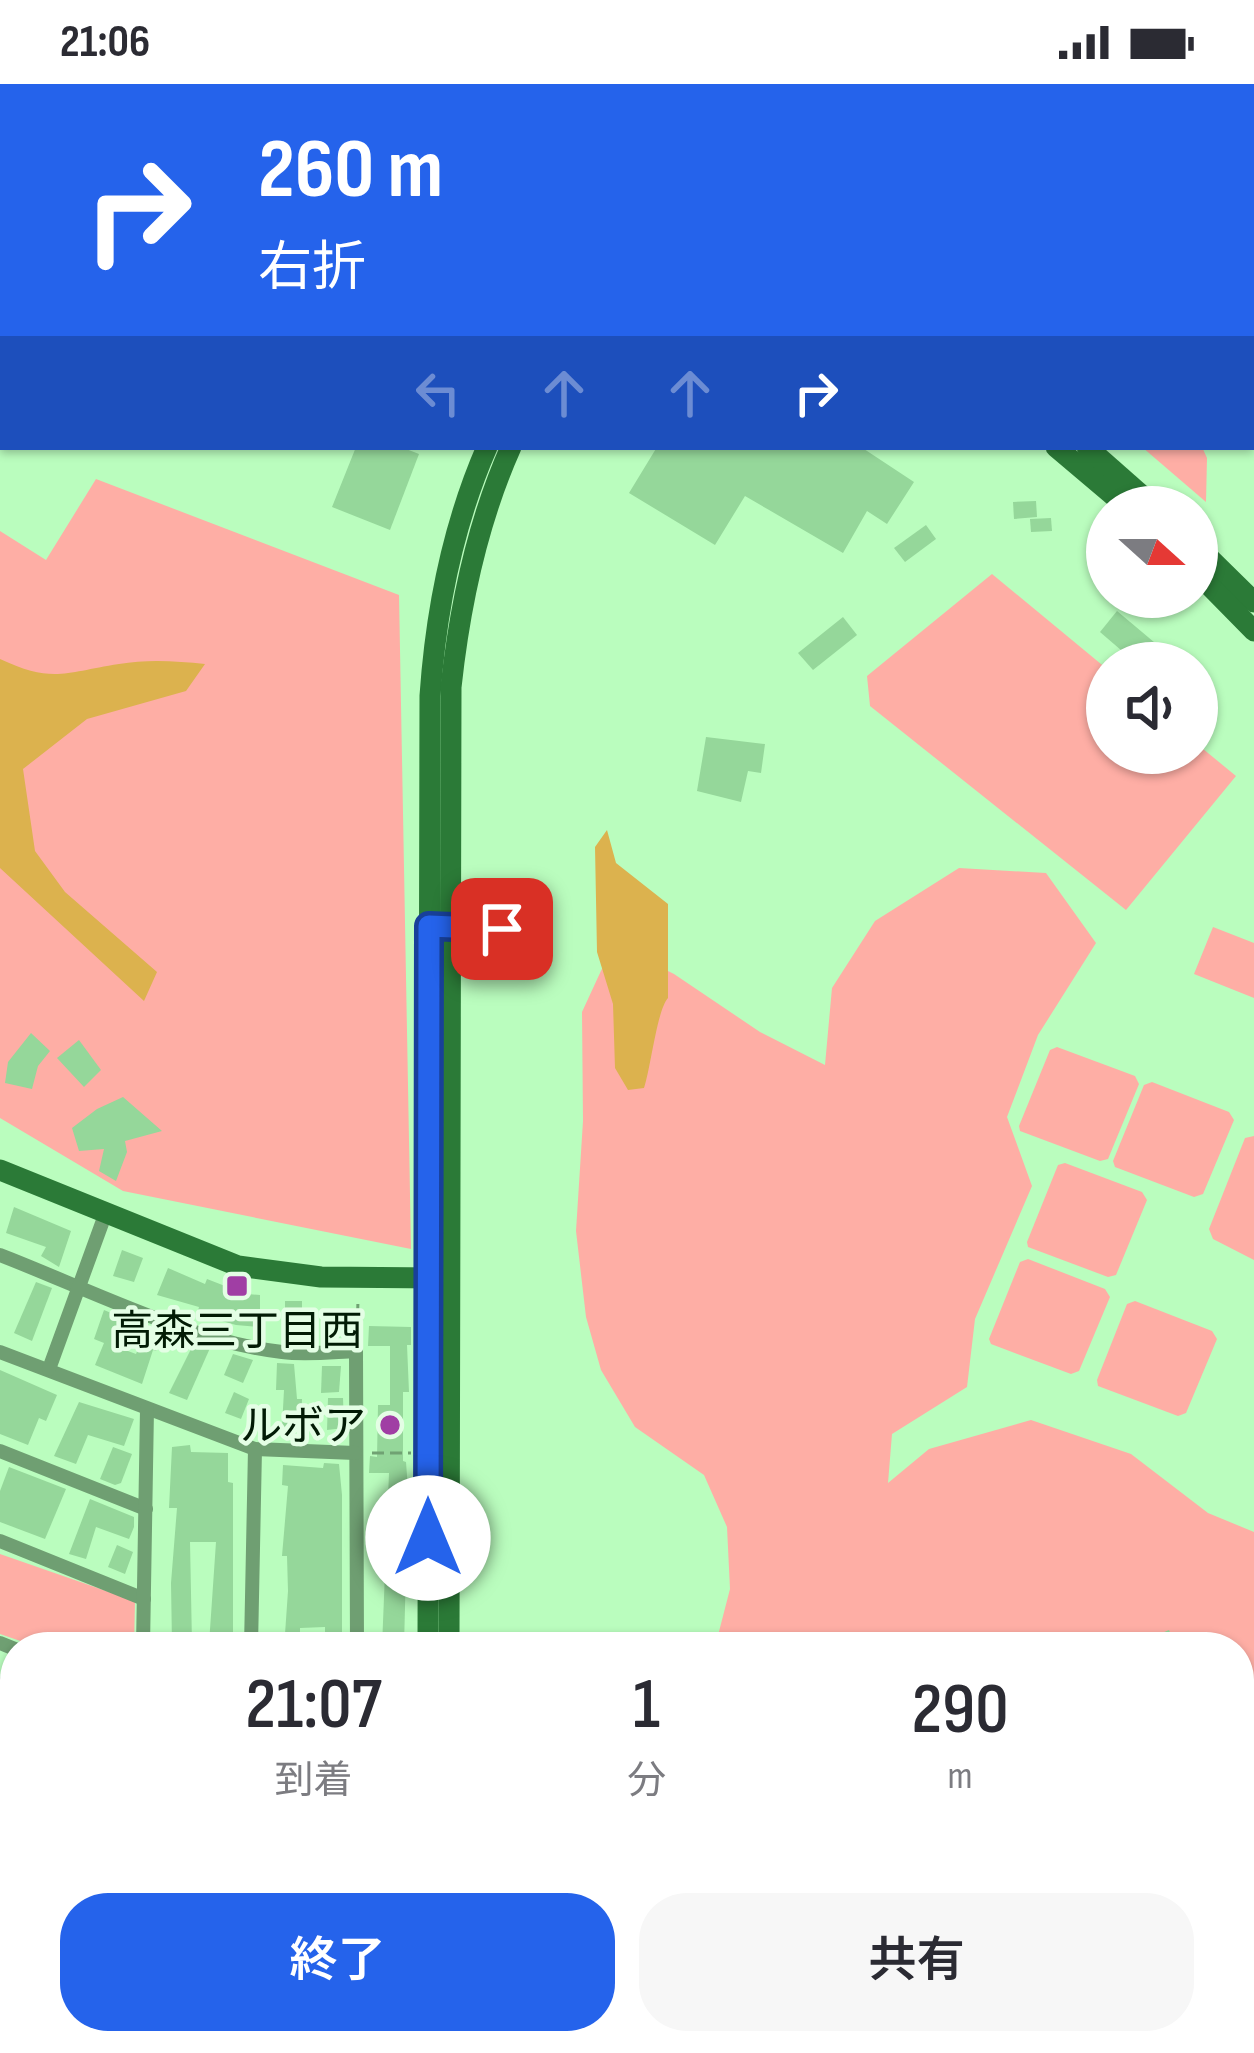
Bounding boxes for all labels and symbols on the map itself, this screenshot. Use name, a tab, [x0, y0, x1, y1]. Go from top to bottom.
north arrow	[1086, 486, 1218, 618]
pin	[451, 878, 553, 980]
marker: 高森三丁目西	[224, 1273, 250, 1299]
place label: 高森三丁目西	[111, 1307, 363, 1358]
place label: ルボア	[240, 1402, 366, 1453]
marker: ルボア	[377, 1412, 403, 1438]
position arrow	[365, 1475, 491, 1601]

